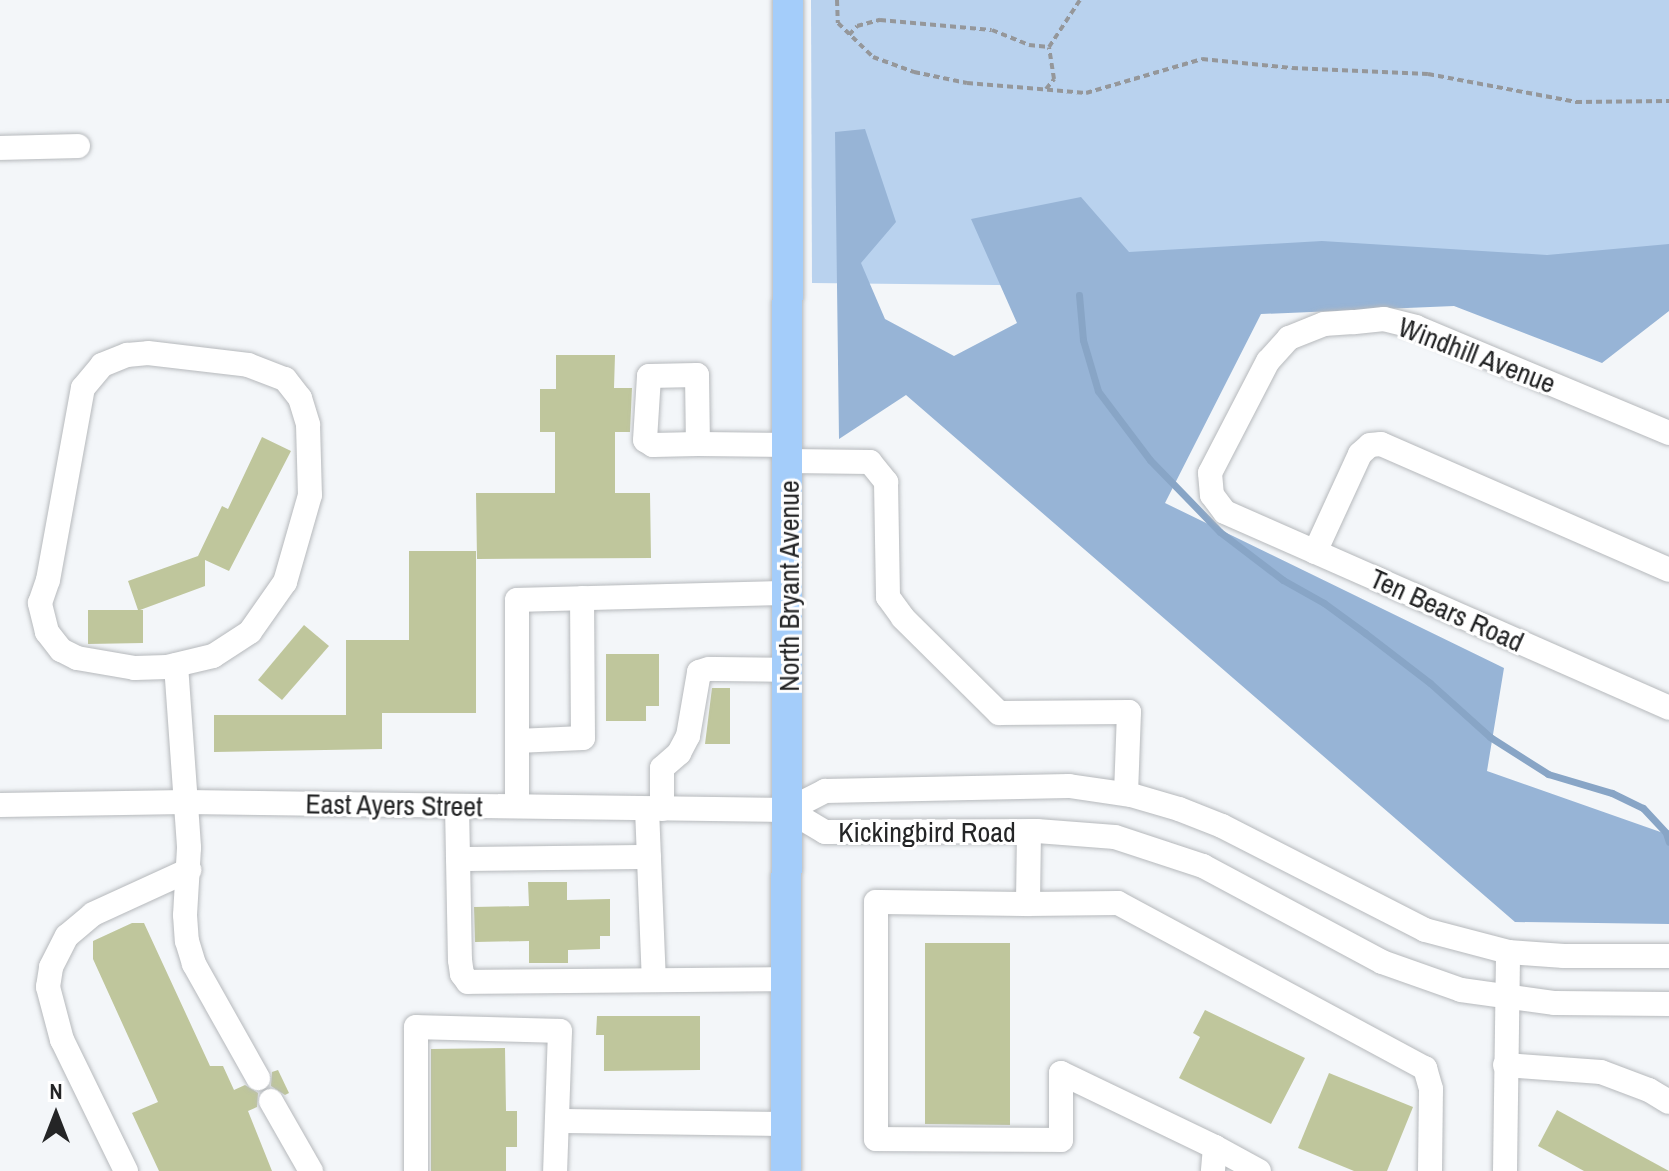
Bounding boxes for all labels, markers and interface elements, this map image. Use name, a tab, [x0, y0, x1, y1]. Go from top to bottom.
street label: Windhill Avenue	[1393, 309, 1561, 401]
street label: North Bryant Avenue	[772, 480, 806, 692]
street label: Ten Bears Road	[1365, 561, 1529, 659]
street label: East Ayers Street	[305, 787, 483, 823]
street label: Kickingbird Road	[838, 815, 1016, 849]
north arrow	[16, 1075, 96, 1155]
text: N	[49, 1076, 63, 1106]

